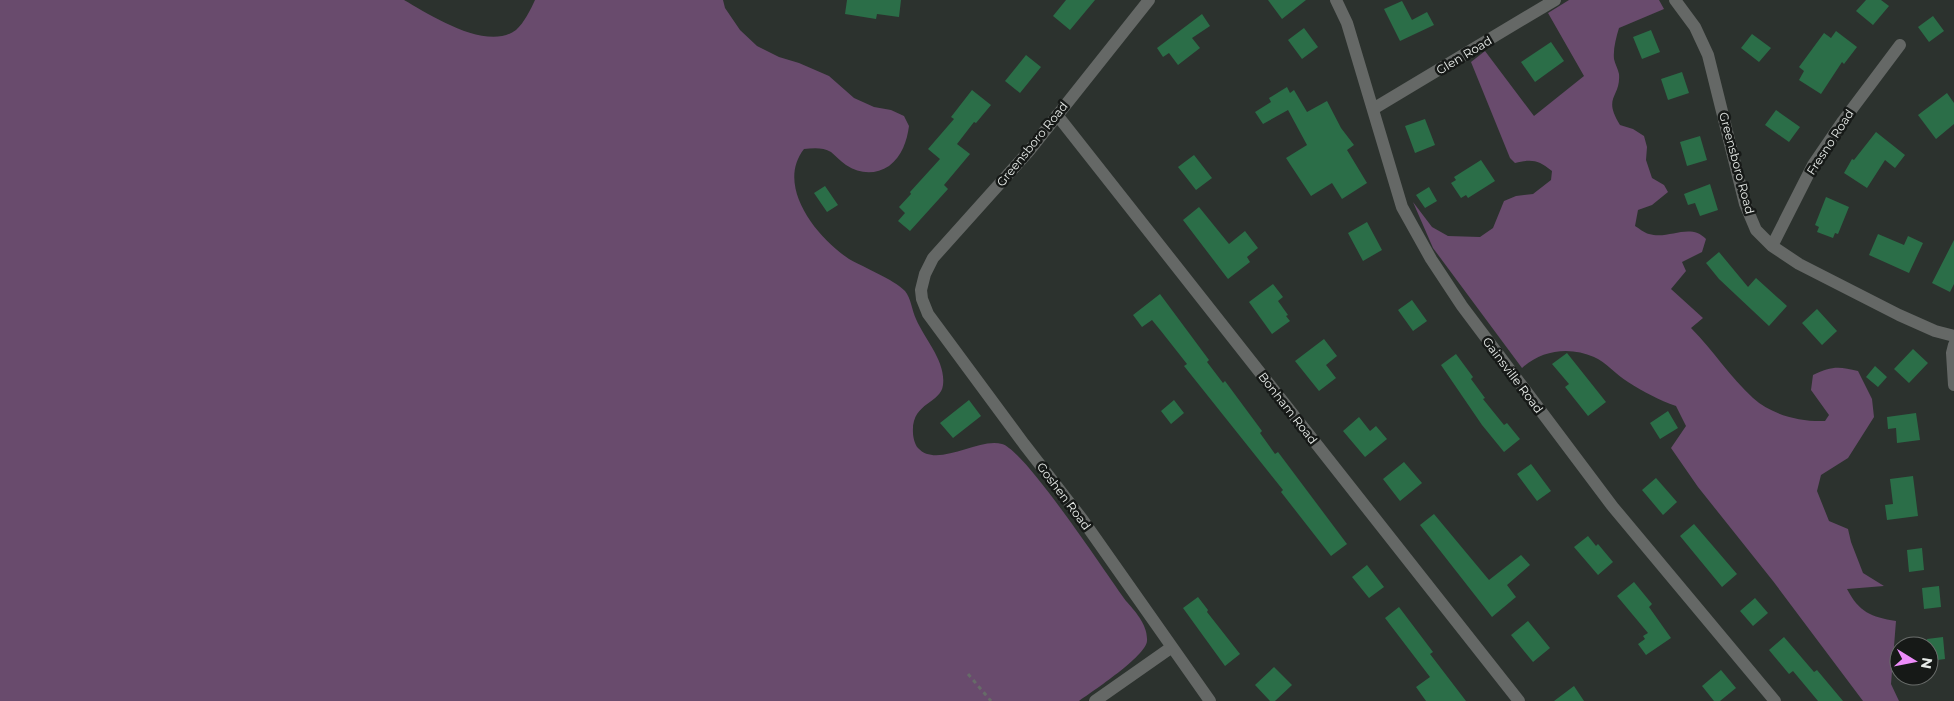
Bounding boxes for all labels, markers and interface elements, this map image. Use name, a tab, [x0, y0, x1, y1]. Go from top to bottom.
street label: Glen Road	[1433, 33, 1495, 77]
street label: Greensboro Road	[993, 99, 1071, 189]
street label: Fresno Road	[1803, 106, 1857, 178]
street label: Greensboro Road	[1716, 110, 1758, 216]
street label: Gainsville Road	[1480, 334, 1546, 416]
street label: Bonham Road	[1255, 369, 1321, 447]
street label: Goshen Road	[1034, 459, 1094, 533]
north arrow	[1889, 636, 1939, 686]
text: N	[1917, 656, 1937, 670]

